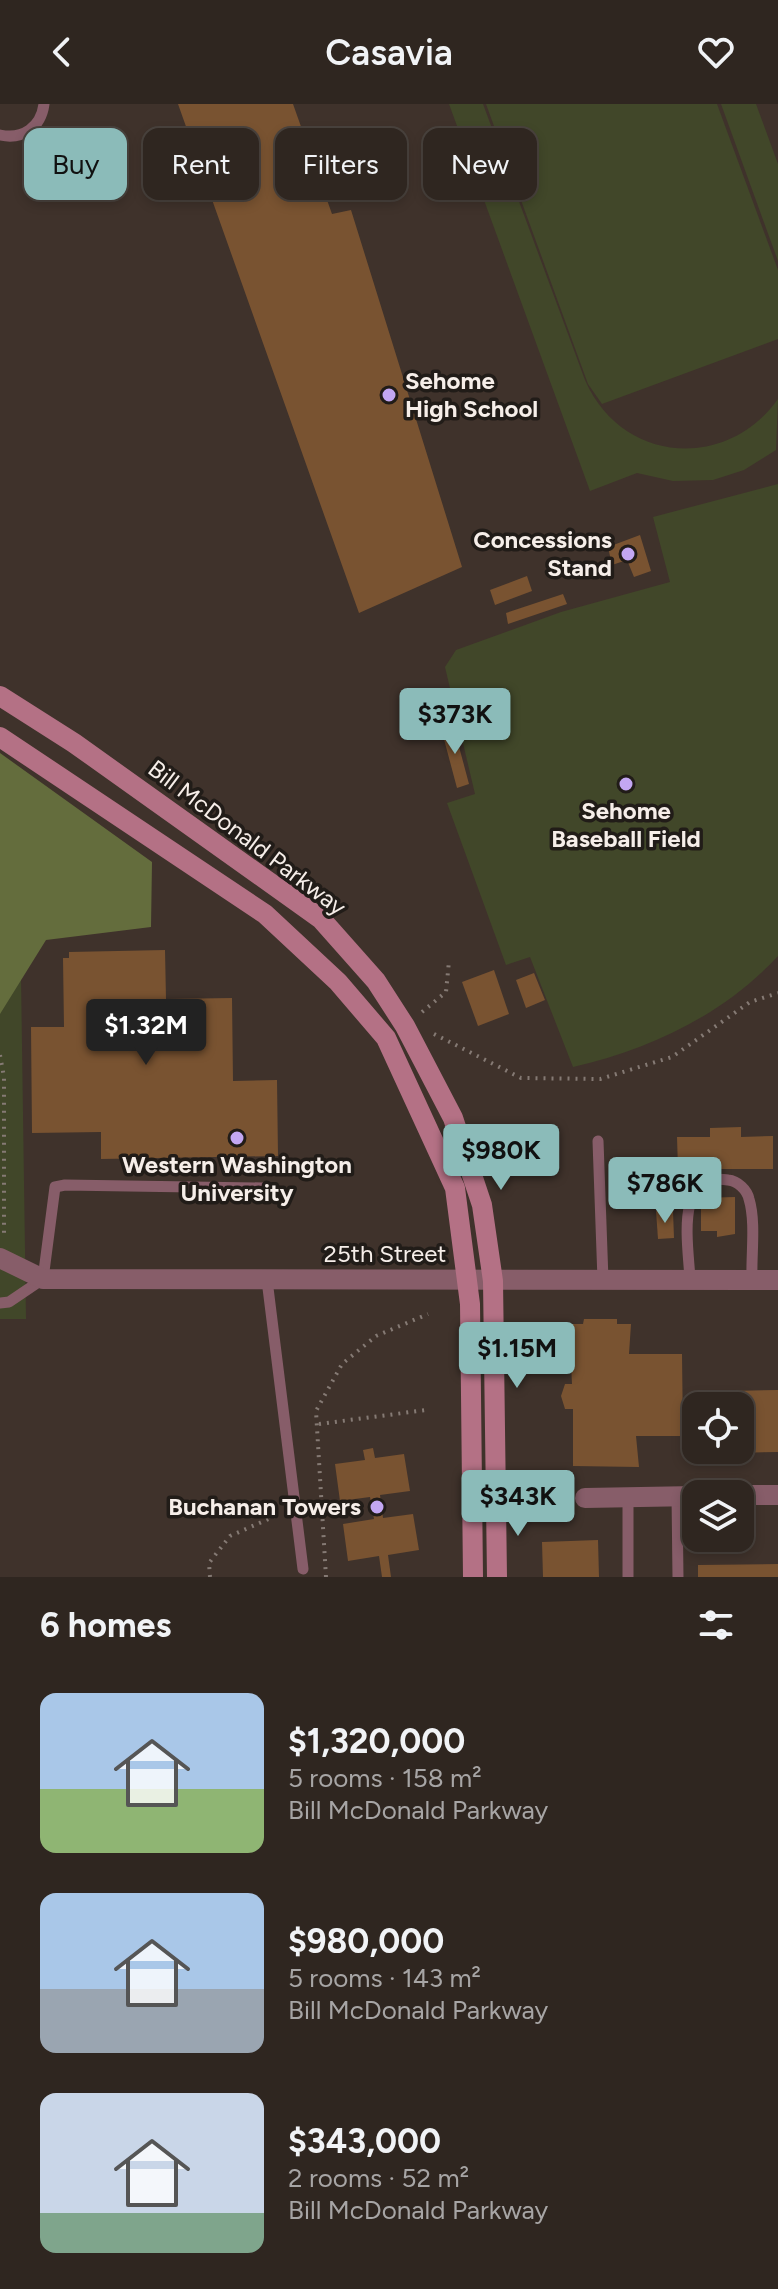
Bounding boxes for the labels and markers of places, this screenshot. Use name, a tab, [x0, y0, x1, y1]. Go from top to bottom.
place label: Sehome High School	[405, 366, 538, 423]
marker: Sehome High School	[380, 386, 398, 404]
place label: Concessions Stand	[473, 525, 612, 582]
marker: Concessions Stand	[619, 545, 637, 563]
pin: $373K	[399, 688, 511, 756]
marker: Sehome Baseball Field	[617, 775, 635, 793]
place label: Sehome Baseball Field	[551, 796, 701, 853]
pin: $1.32M	[81, 999, 211, 1067]
pin: $980K	[445, 1124, 557, 1192]
marker: Western Washington University	[228, 1129, 246, 1147]
place label: Western Washington University	[122, 1150, 352, 1207]
pin: $786K	[609, 1157, 721, 1225]
pin: $1.15M	[452, 1322, 582, 1390]
pin: $343K	[462, 1470, 574, 1538]
place label: Buchanan Towers	[168, 1492, 361, 1521]
marker: Buchanan Towers	[368, 1498, 386, 1516]

